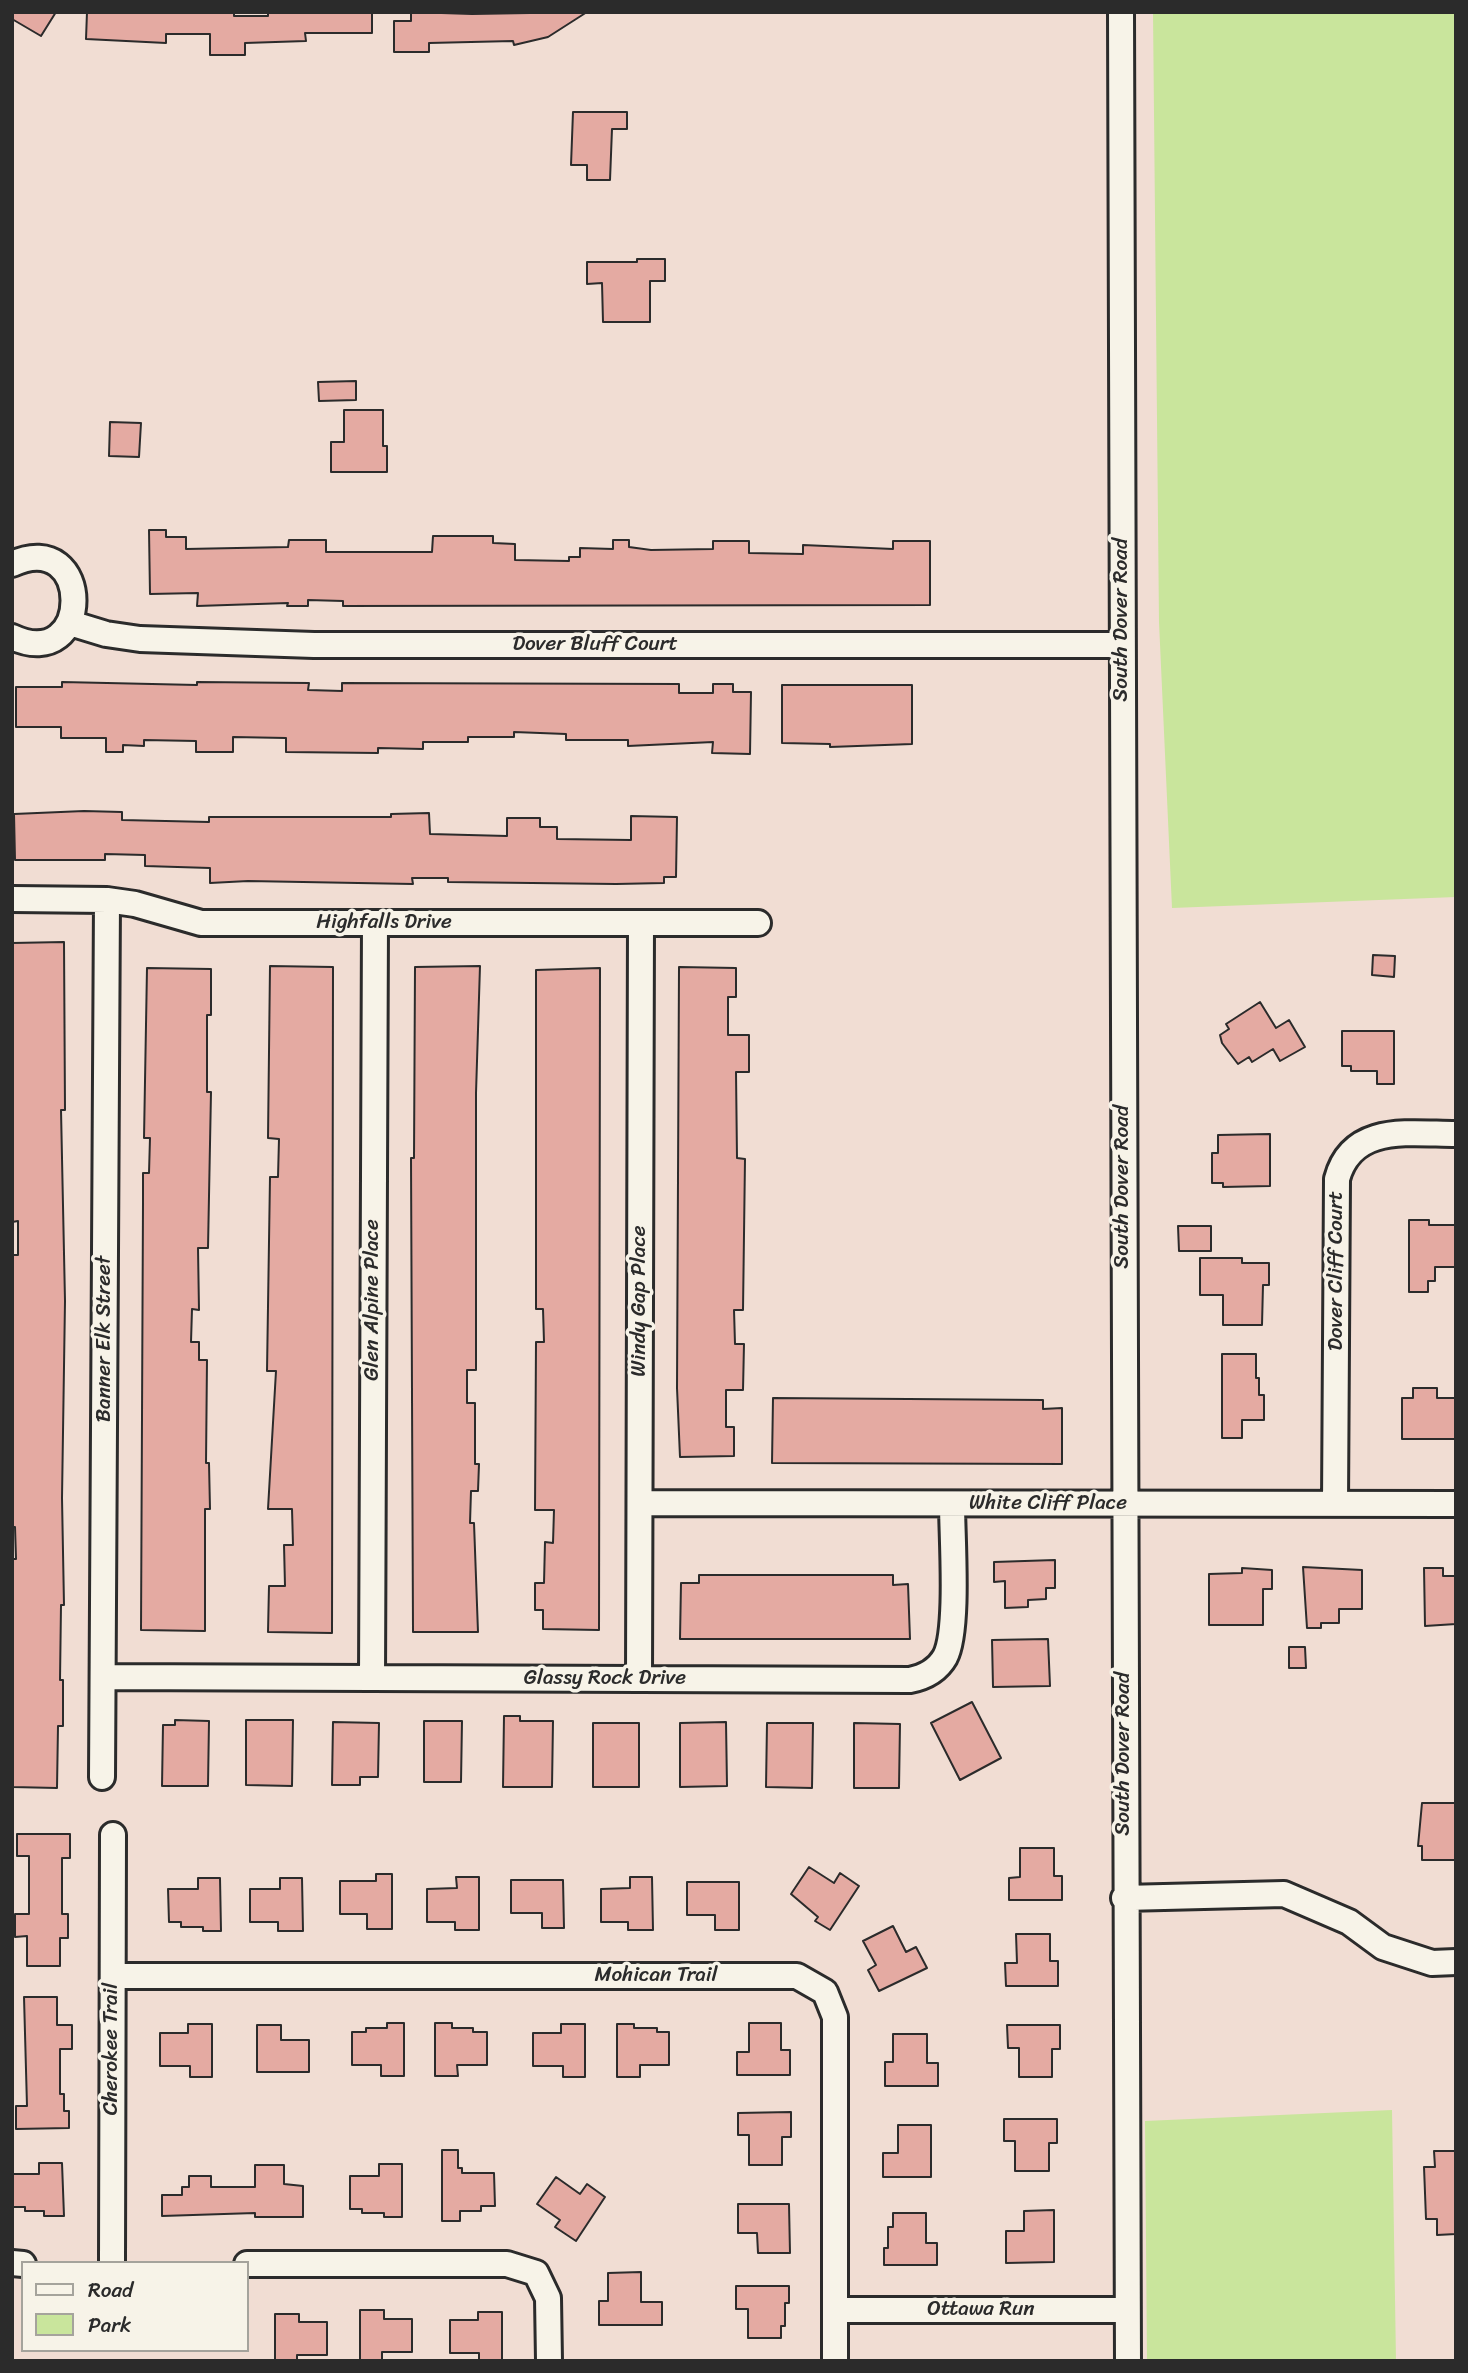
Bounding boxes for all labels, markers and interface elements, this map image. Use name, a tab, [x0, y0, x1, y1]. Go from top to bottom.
street label: South Dover Road	[1109, 538, 1135, 702]
street label: Dover Bluff Court	[512, 632, 678, 658]
street label: Highfalls Drive	[316, 910, 452, 936]
street label: South Dover Road	[1110, 1105, 1136, 1269]
street label: Dover Cliff Court	[1324, 1191, 1350, 1351]
street label: Glen Alpine Place	[360, 1219, 386, 1381]
street label: Windy Gap Place	[627, 1225, 653, 1377]
street label: Banner Elk Street	[92, 1256, 118, 1422]
street label: White Cliff Place	[969, 1491, 1127, 1517]
street label: Glassy Rock Drive	[524, 1666, 686, 1692]
street label: South Dover Road	[1111, 1672, 1137, 1836]
street label: Mohican Trail	[594, 1963, 718, 1989]
street label: Cherokee Trail	[99, 1983, 125, 2115]
legend	[21, 2261, 248, 2352]
text: Road	[88, 2271, 133, 2309]
street label: Ottawa Run	[927, 2297, 1035, 2323]
text: Park	[88, 2306, 131, 2344]

